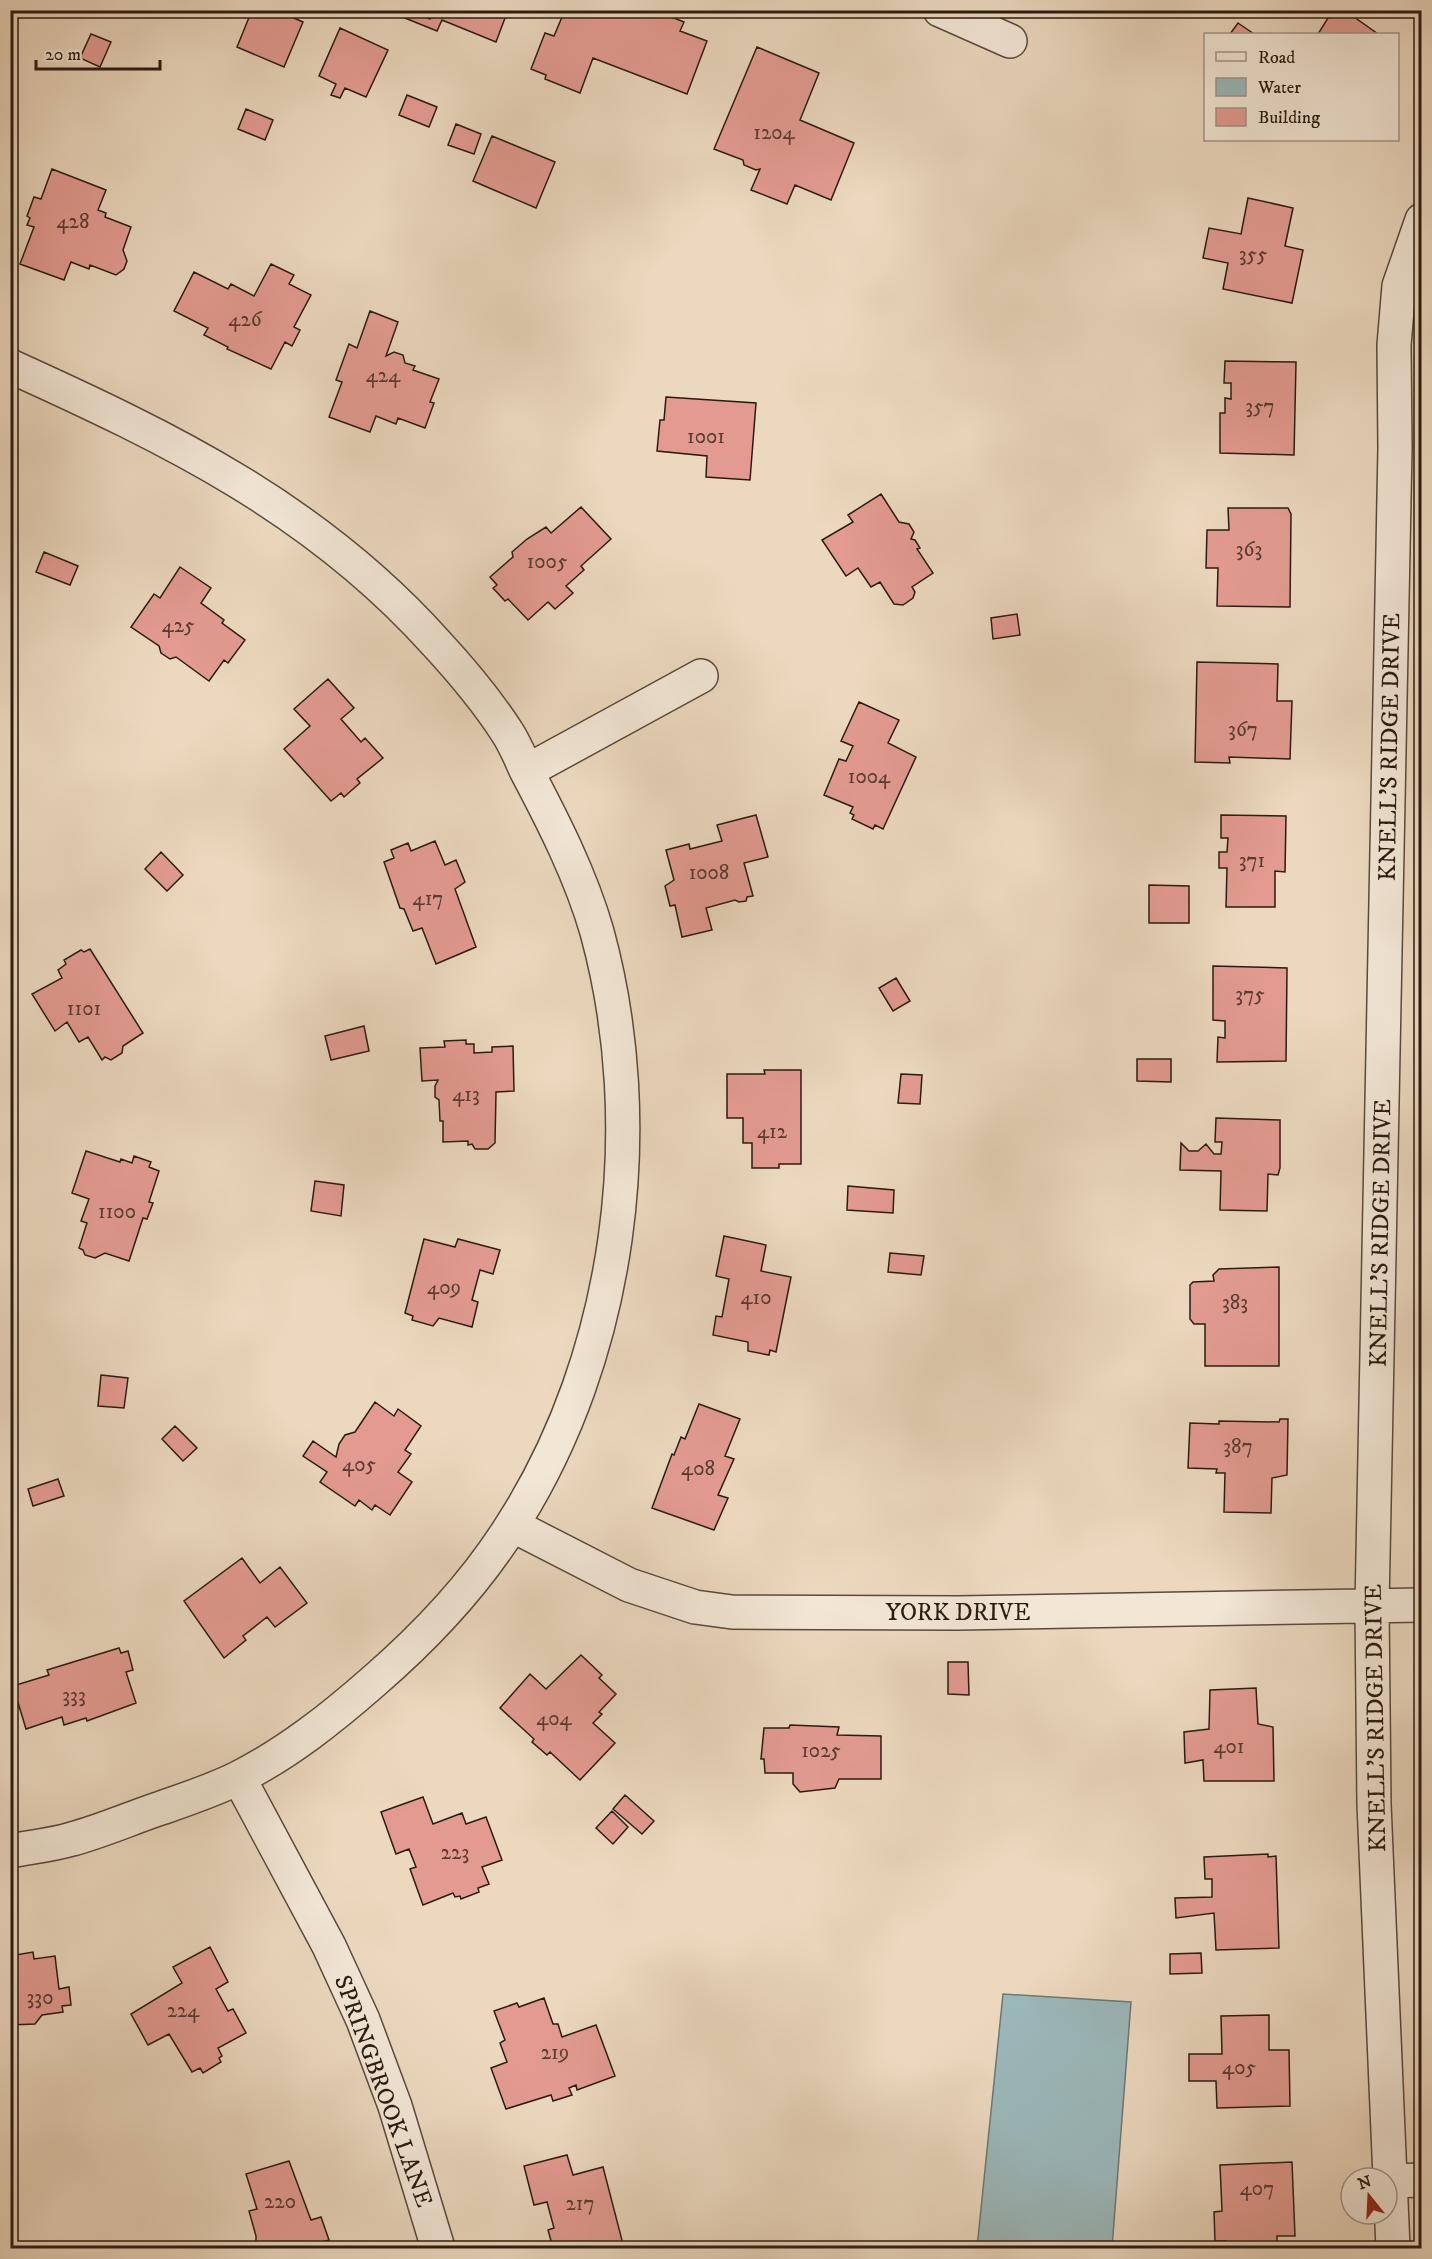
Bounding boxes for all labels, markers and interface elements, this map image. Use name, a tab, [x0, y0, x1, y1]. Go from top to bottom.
scale bar	[36, 33, 160, 71]
legend	[1204, 33, 1399, 141]
text: 20 m	[45, 44, 81, 66]
text: Road	[1258, 47, 1295, 69]
text: Water	[1257, 77, 1301, 99]
text: Building	[1258, 107, 1320, 129]
house number: 1204	[753, 120, 796, 146]
house number: 428	[57, 209, 89, 235]
house number: 355	[1239, 242, 1267, 268]
house number: 426	[228, 307, 263, 333]
house number: 424	[366, 363, 401, 389]
house number: 357	[1245, 394, 1275, 420]
house number: 1001	[687, 424, 725, 450]
house number: 363	[1236, 537, 1262, 563]
house number: 1005	[527, 549, 567, 575]
house number: 425	[162, 613, 194, 639]
street label: KNELL'S RIDGE DRIVE	[1373, 613, 1407, 881]
house number: 367	[1228, 717, 1258, 743]
house number: 1004	[848, 764, 891, 790]
house number: 371	[1239, 848, 1265, 874]
house number: 1008	[689, 860, 729, 886]
house number: 417	[413, 886, 443, 912]
house number: 375	[1235, 982, 1265, 1008]
house number: 1101	[67, 996, 101, 1022]
house number: 413	[452, 1082, 480, 1108]
street label: KNELL'S RIDGE DRIVE	[1364, 1099, 1398, 1367]
house number: 412	[757, 1119, 788, 1145]
house number: 1100	[98, 1199, 136, 1225]
house number: 409	[427, 1275, 461, 1301]
house number: 410	[740, 1285, 772, 1311]
house number: 383	[1222, 1290, 1248, 1316]
house number: 387	[1223, 1434, 1253, 1460]
house number: 405	[342, 1452, 376, 1478]
house number: 408	[681, 1456, 715, 1482]
street label: KNELL'S RIDGE DRIVE	[1359, 1584, 1393, 1852]
street label: YORK DRIVE	[885, 1598, 1031, 1628]
house number: 333	[62, 1683, 86, 1709]
house number: 404	[536, 1706, 573, 1732]
house number: 401	[1213, 1734, 1245, 1760]
house number: 1025	[801, 1738, 841, 1764]
house number: 223	[441, 1840, 469, 1866]
street label: SPRINGBROOK LANE	[327, 1971, 439, 2211]
house number: 330	[27, 1985, 53, 2011]
house number: 224	[167, 1998, 200, 2024]
house number: 219	[541, 2040, 569, 2066]
house number: 405	[1222, 2055, 1256, 2081]
north arrow	[1339, 2166, 1399, 2226]
text: N	[1355, 2171, 1374, 2194]
house number: 407	[1240, 2176, 1274, 2202]
house number: 220	[264, 2189, 296, 2215]
house number: 217	[565, 2191, 595, 2217]

